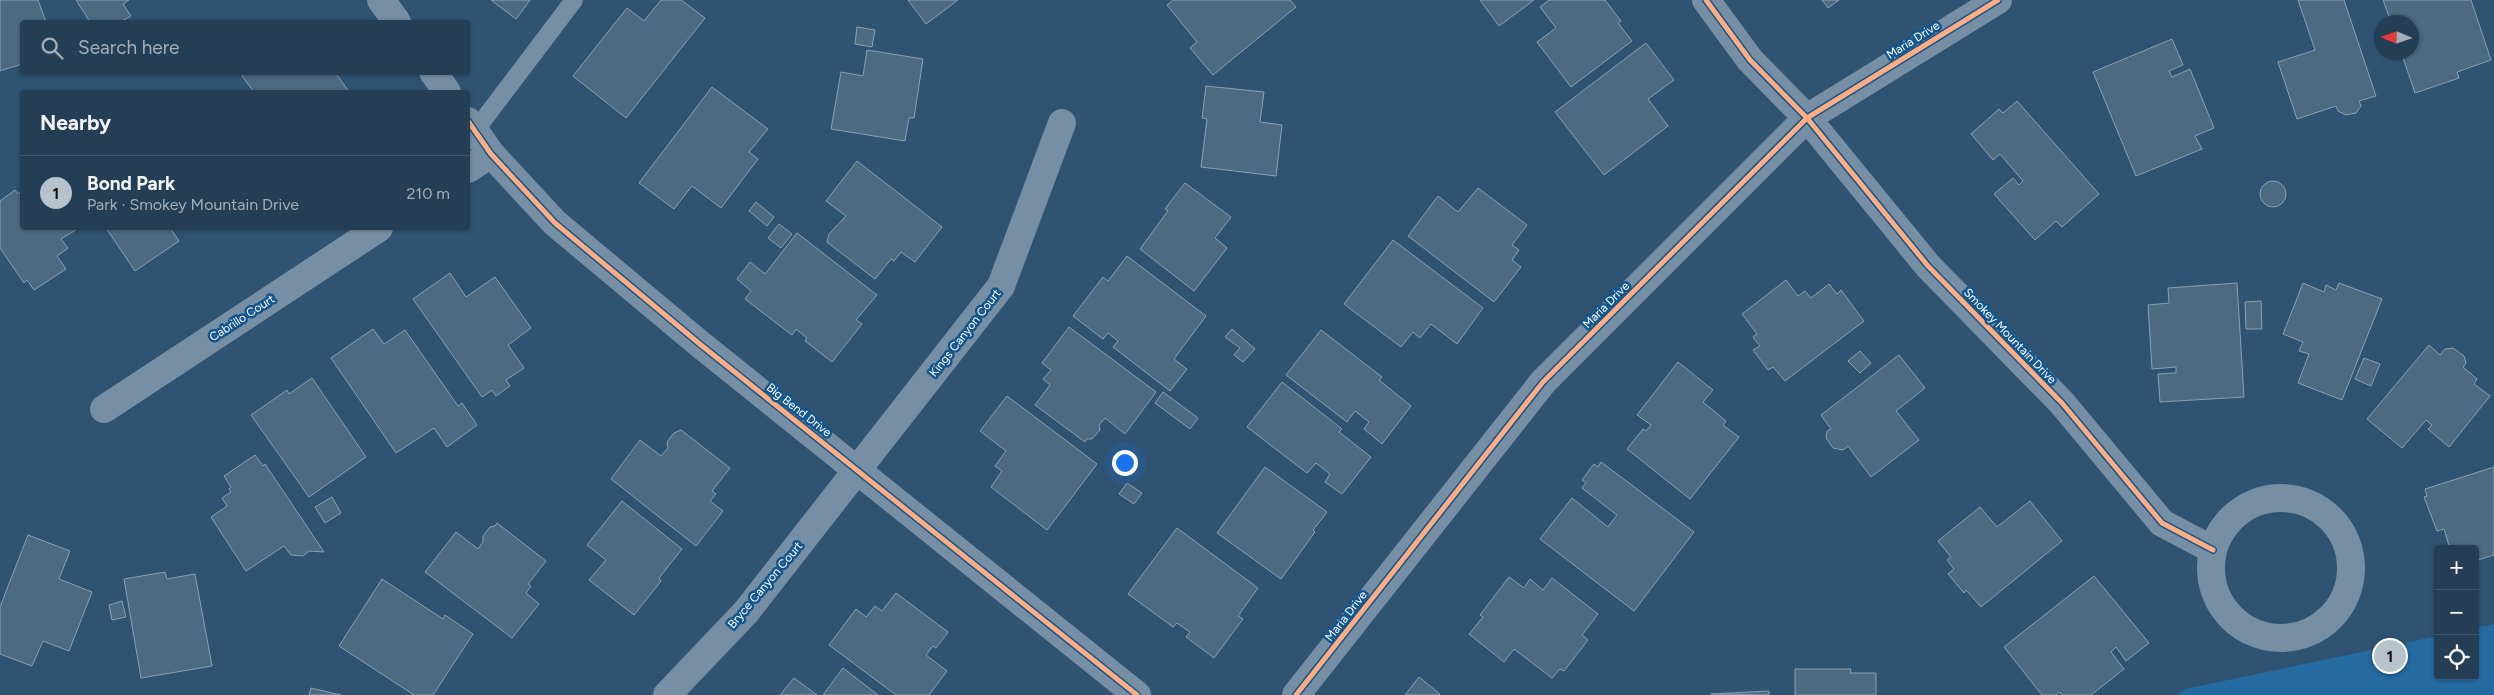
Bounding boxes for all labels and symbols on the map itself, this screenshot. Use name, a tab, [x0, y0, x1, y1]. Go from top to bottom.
north arrow	[2374, 15, 2419, 60]
street label: Maria Drive	[1884, 18, 1943, 62]
street label: Maria Drive	[1580, 279, 1632, 331]
street label: Smokey Mountain Drive	[1961, 285, 2060, 387]
street label: Kings Canyon Court	[926, 286, 1004, 380]
street label: Cabrillo Court	[207, 292, 278, 344]
street label: Big Bend Drive	[764, 380, 835, 440]
your location	[1112, 450, 1138, 476]
street label: Bryce Canyon Court	[725, 539, 806, 631]
street label: Maria Drive	[1322, 588, 1370, 644]
pin: 1	[2374, 637, 2406, 675]

